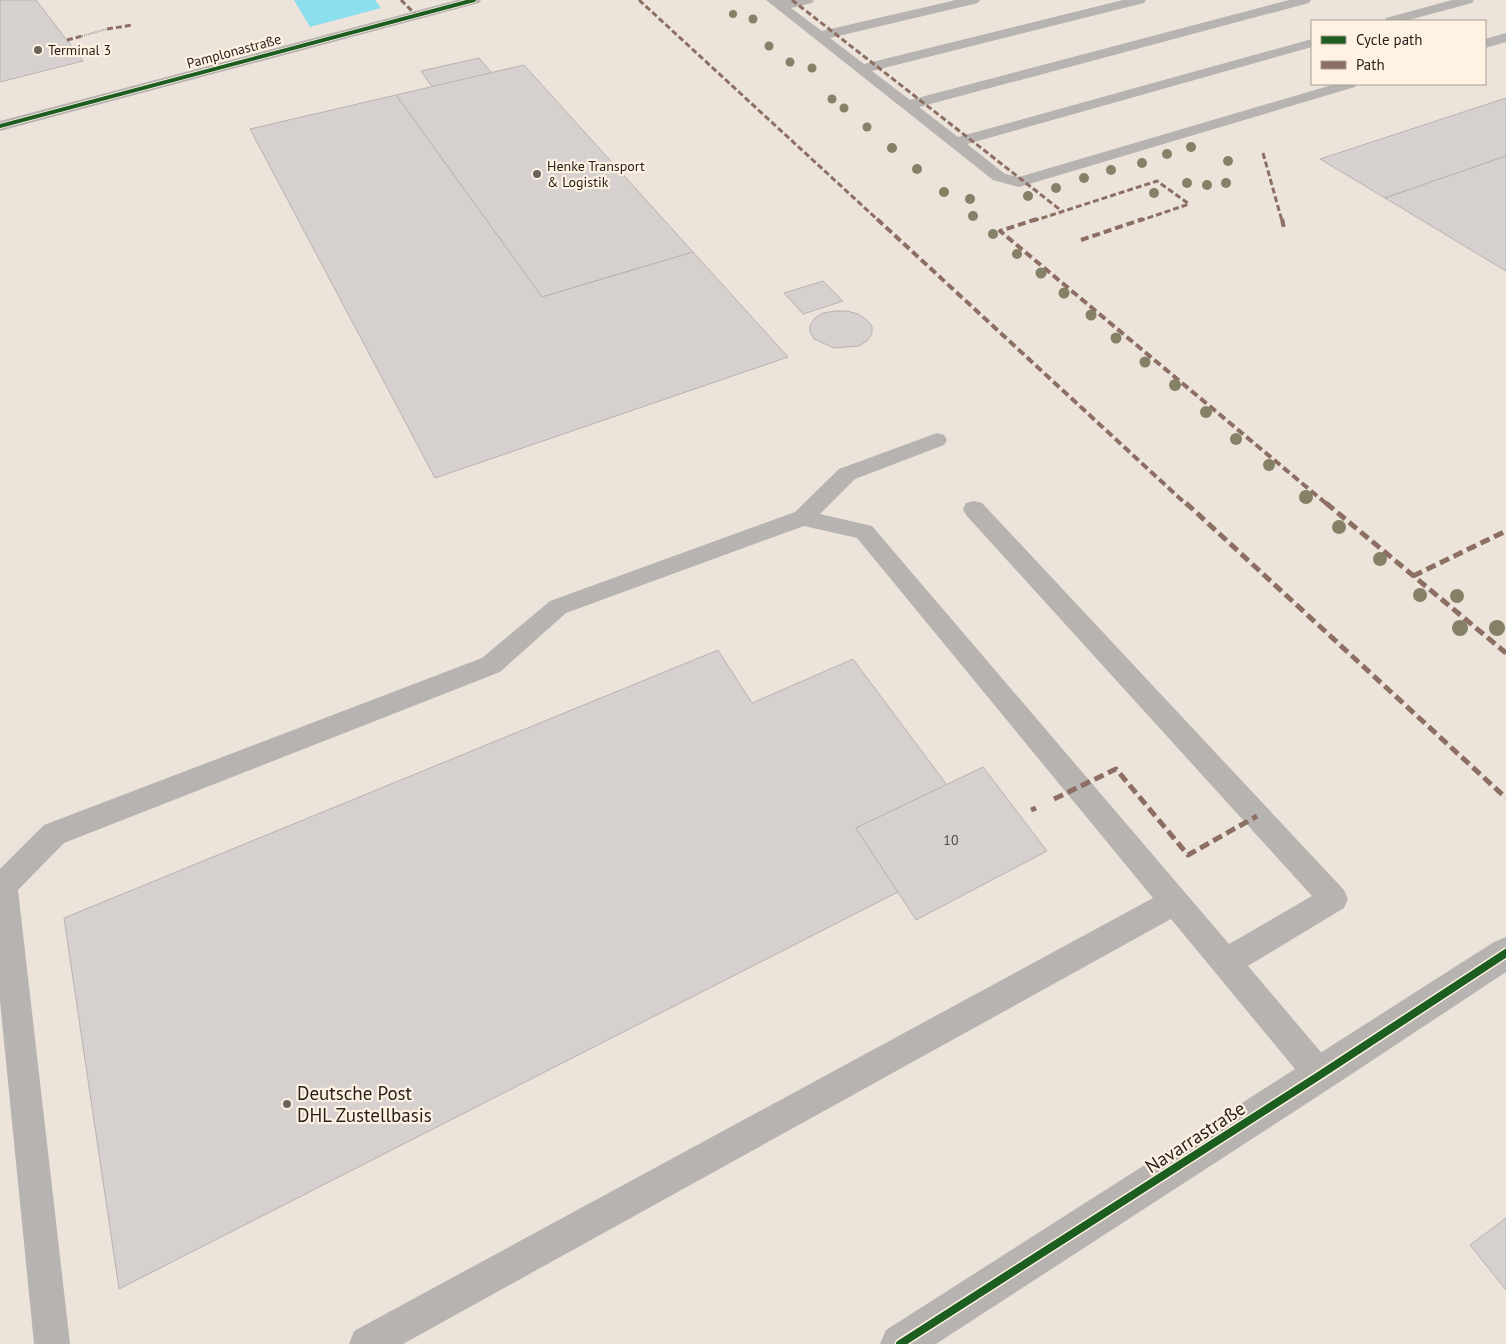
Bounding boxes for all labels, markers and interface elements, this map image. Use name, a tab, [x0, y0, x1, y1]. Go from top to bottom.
legend	[1311, 20, 1486, 85]
street label: Pamplonastraße	[185, 30, 283, 72]
text: Cycle path	[1356, 30, 1422, 49]
place label: Terminal 3	[48, 41, 111, 59]
marker: Terminal 3	[32, 44, 44, 56]
text: Path	[1356, 55, 1385, 74]
place label: Henke Transport & Logistik	[547, 157, 645, 191]
marker: Henke Transport & Logistik	[531, 168, 543, 180]
house number: 10	[943, 831, 959, 849]
place label: Deutsche Post DHL Zustellbasis	[297, 1081, 432, 1127]
street label: Navarrastraße	[1141, 1096, 1249, 1178]
marker: Deutsche Post DHL Zustellbasis	[281, 1098, 293, 1110]

